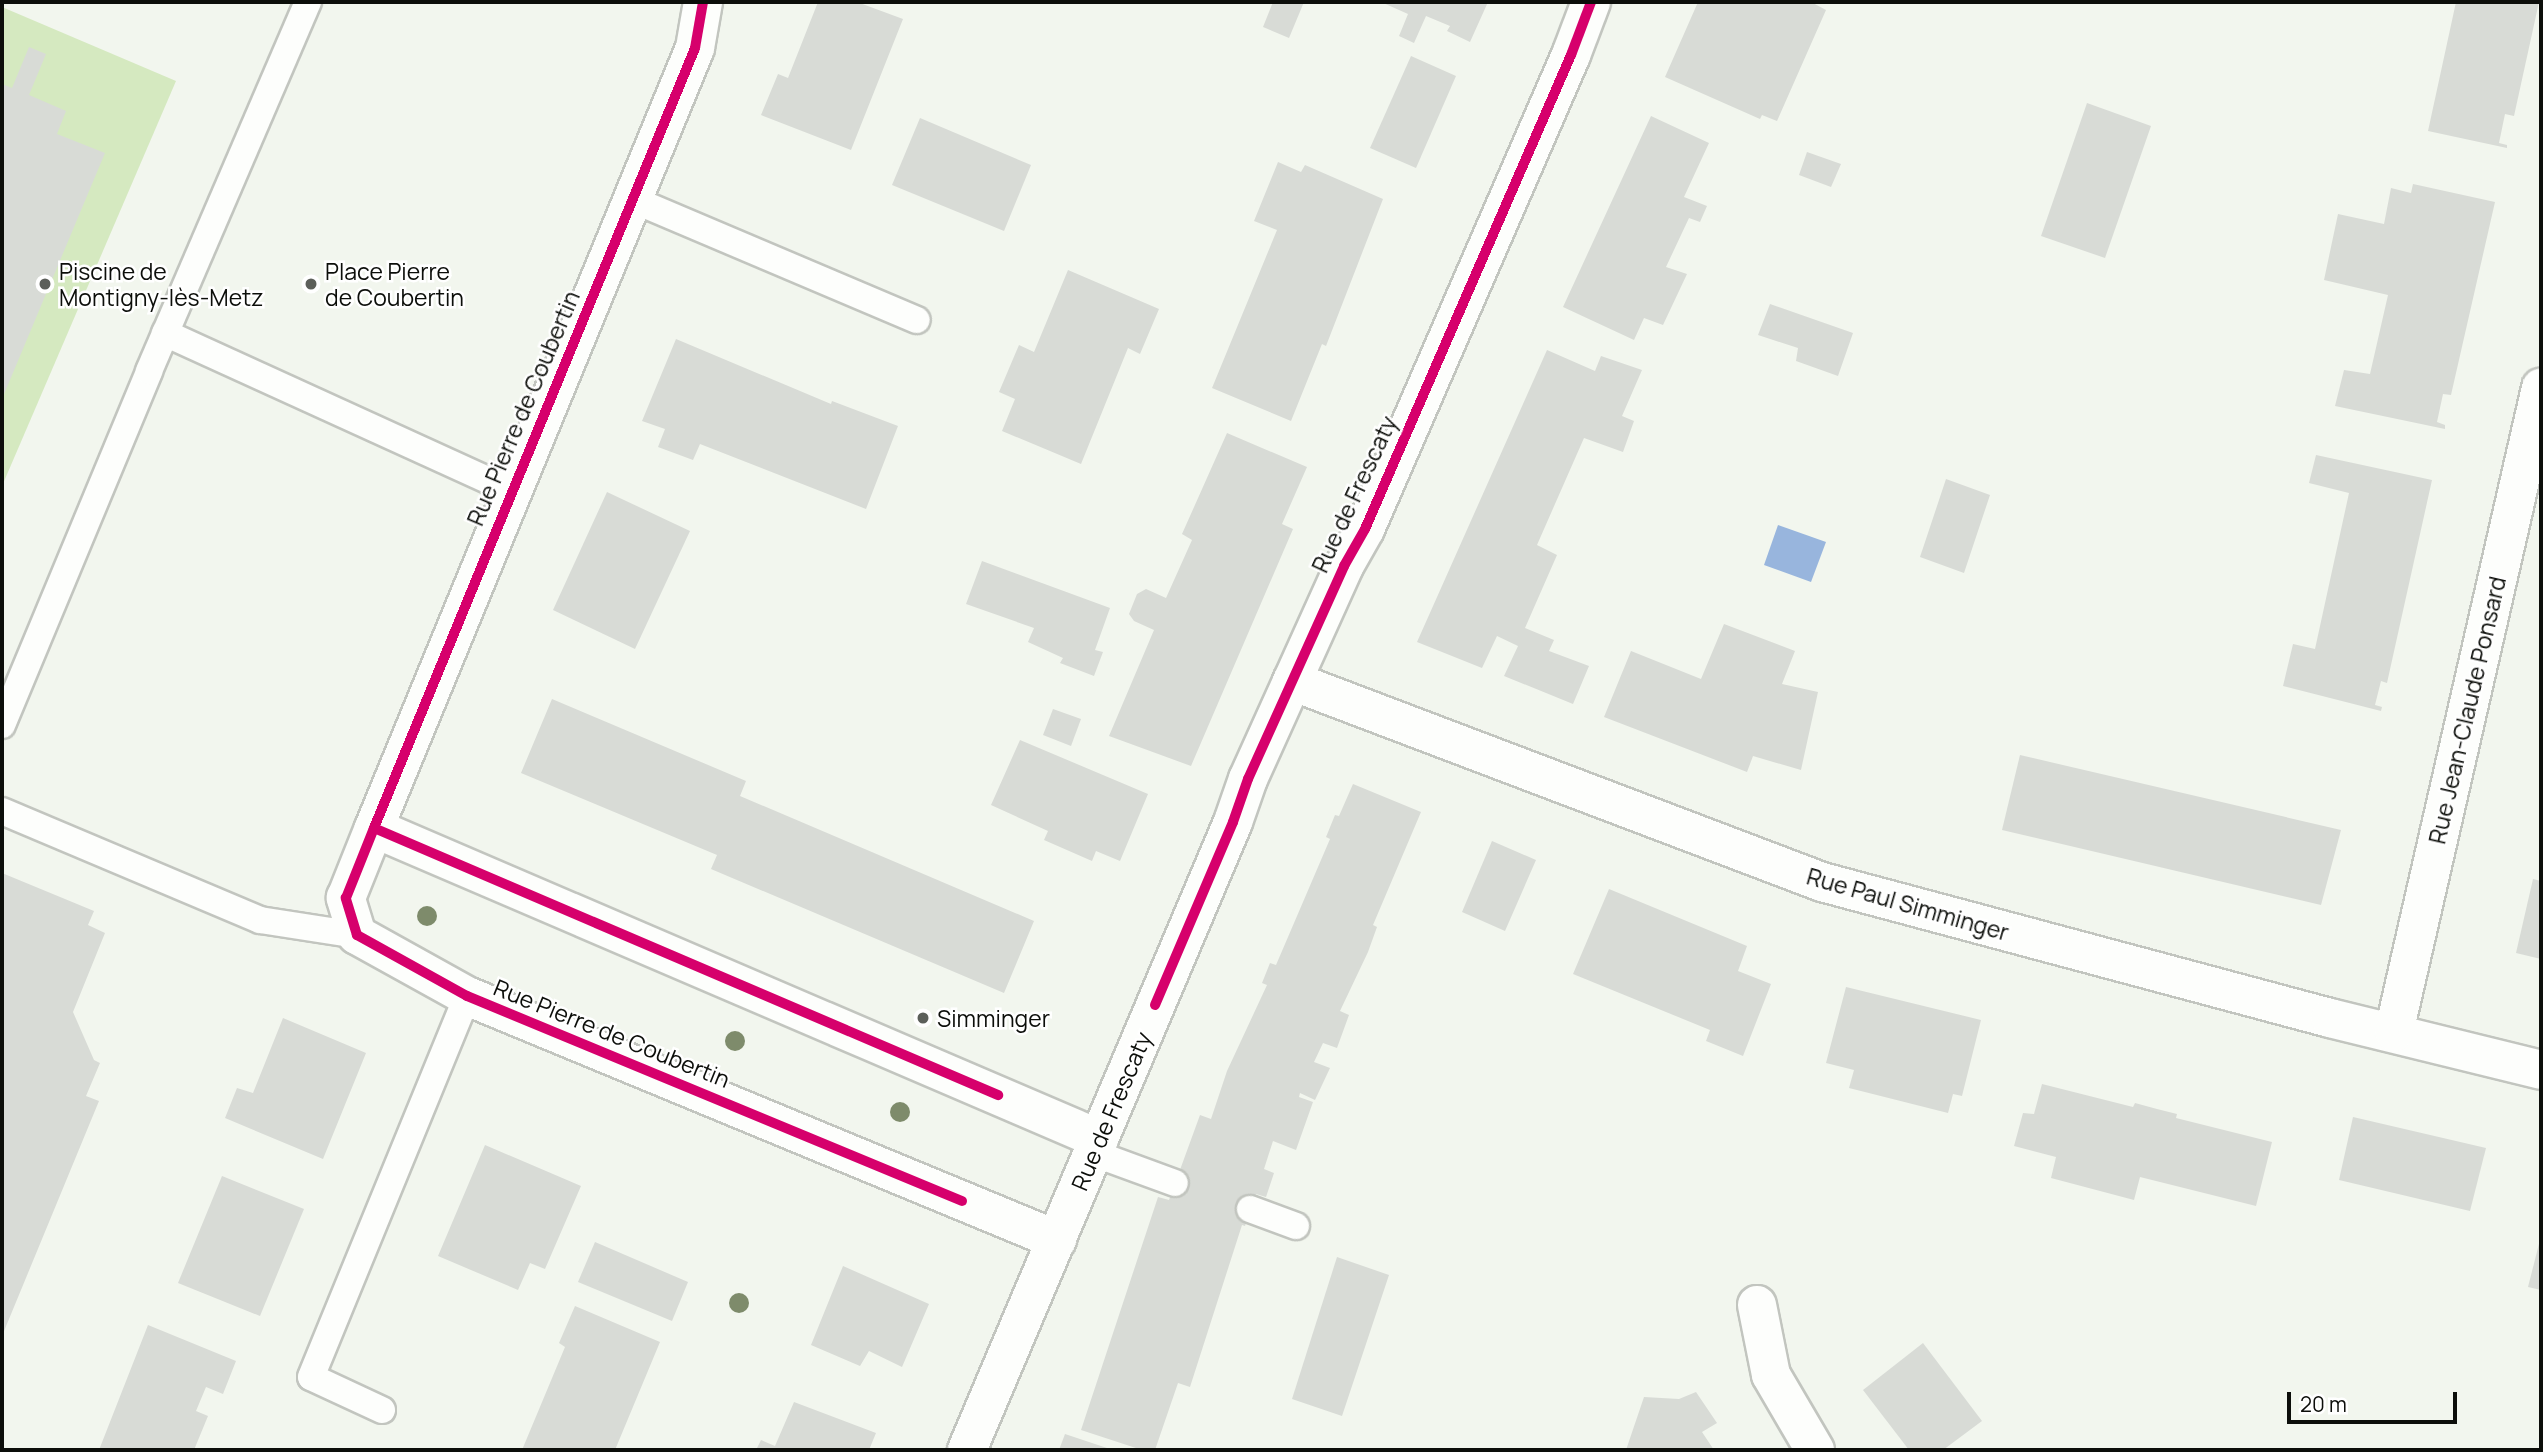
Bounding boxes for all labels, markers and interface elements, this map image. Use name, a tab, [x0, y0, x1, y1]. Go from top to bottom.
place label: Piscine de Montigny-lès-Metz	[59, 257, 264, 311]
place label: Place Pierre de Coubertin	[325, 257, 464, 311]
marker: Piscine de Montigny-lès-Metz	[37, 276, 53, 292]
marker: Place Pierre de Coubertin	[303, 276, 319, 292]
street label: Rue Pierre de Coubertin	[461, 286, 585, 530]
street label: Rue de Frescaty	[1306, 411, 1402, 577]
street label: Rue Jean-Claude Ponsard	[2423, 574, 2511, 846]
street label: Rue Paul Simminger	[1804, 862, 2012, 946]
street label: Rue Pierre de Coubertin	[490, 973, 734, 1093]
place label: Simminger	[937, 1004, 1050, 1032]
marker: Simminger	[915, 1010, 931, 1026]
street label: Rue de Frescaty	[1065, 1028, 1157, 1194]
scale bar	[2291, 1378, 2461, 1422]
text: 20 m	[2300, 1390, 2347, 1418]

